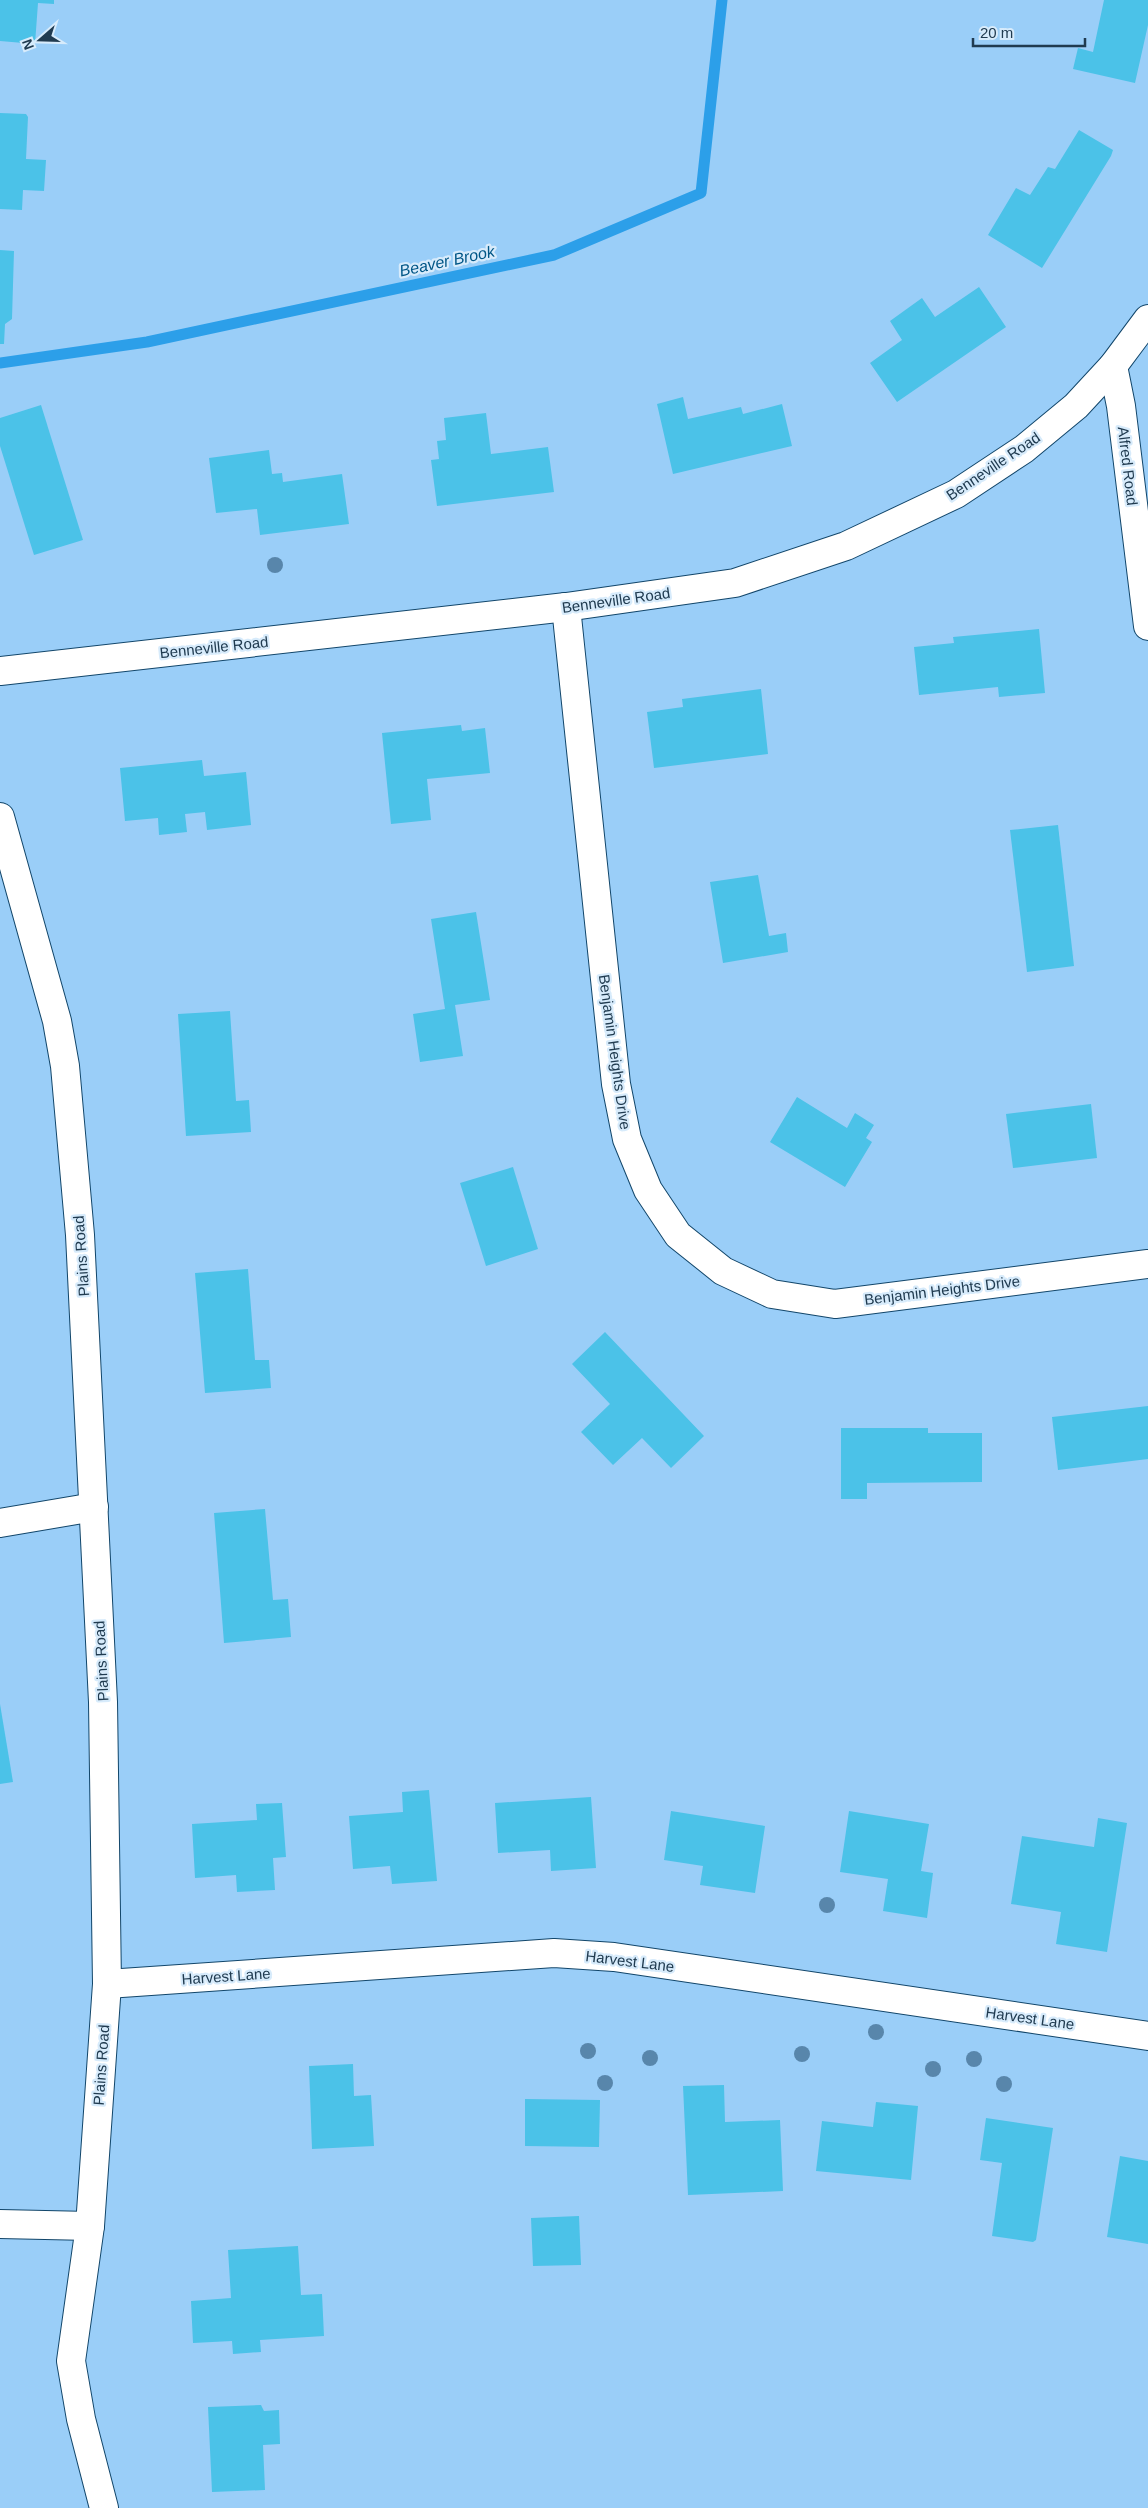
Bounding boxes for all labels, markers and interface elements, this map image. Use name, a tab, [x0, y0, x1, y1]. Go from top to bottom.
north arrow	[15, 15, 65, 65]
scale bar	[973, 15, 1086, 47]
text: 20 m	[980, 24, 1013, 41]
text: N	[19, 37, 37, 52]
water label: Beaver Brook	[398, 242, 497, 279]
street label: Alfred Road	[1115, 426, 1141, 506]
street label: Benneville Road	[943, 428, 1043, 504]
street label: Benneville Road	[561, 584, 671, 616]
street label: Benneville Road	[159, 633, 269, 661]
street label: Benjamin Heights Drive	[596, 973, 634, 1131]
street label: Plains Road	[70, 1215, 92, 1297]
street label: Benjamin Heights Drive	[863, 1272, 1021, 1308]
street label: Plains Road	[90, 1620, 112, 1702]
street label: Harvest Lane	[585, 1947, 675, 1975]
street label: Harvest Lane	[181, 1964, 271, 1988]
street label: Harvest Lane	[985, 2003, 1075, 2033]
street label: Plains Road	[90, 2024, 112, 2106]

